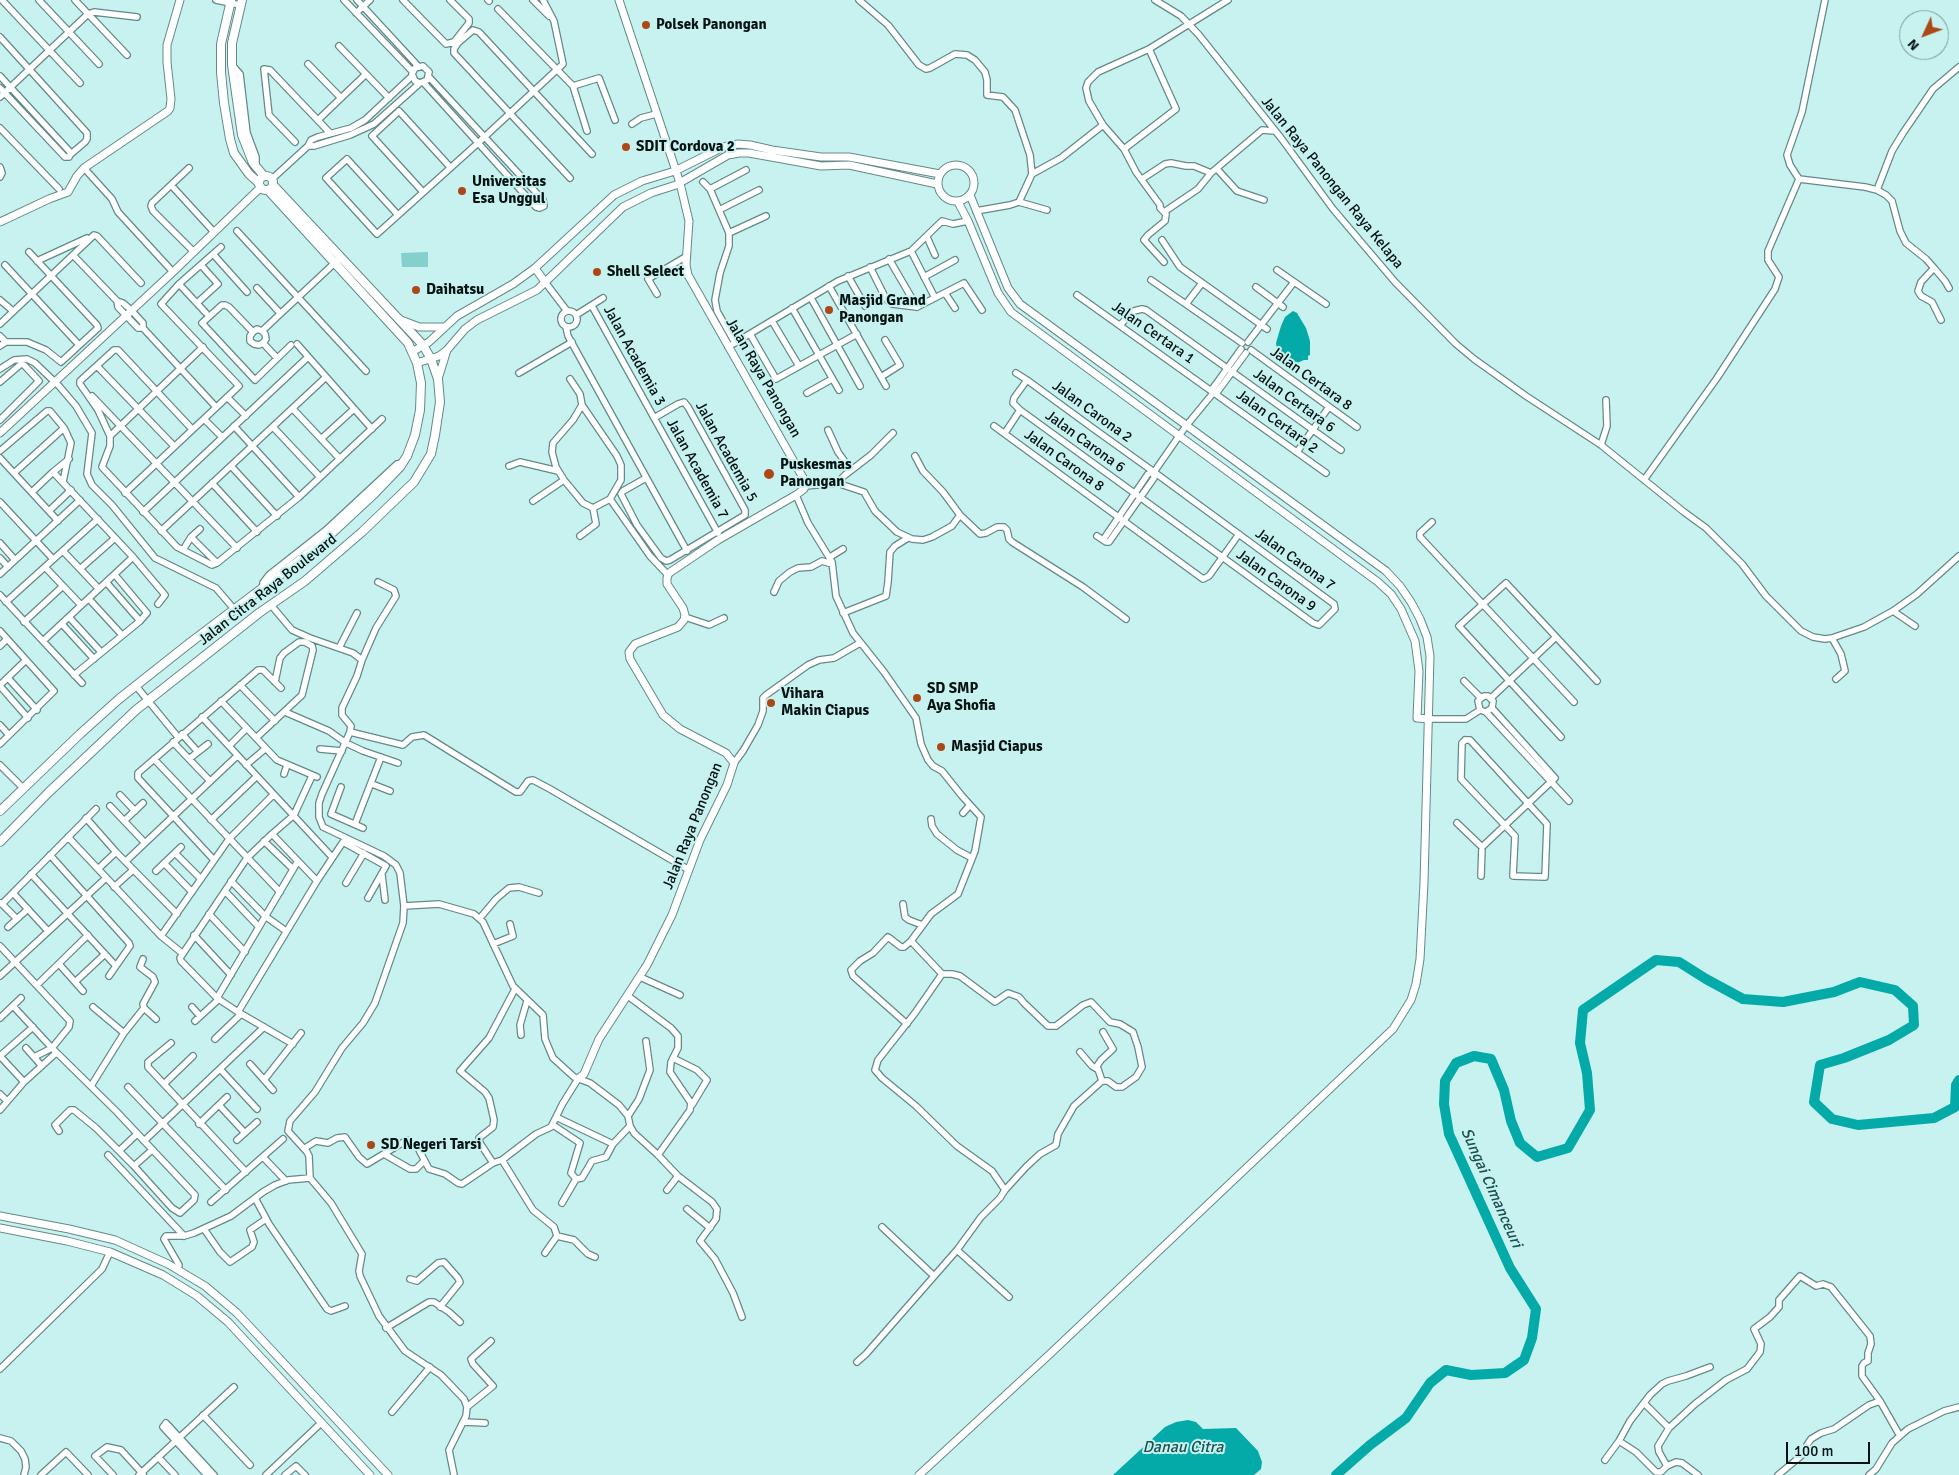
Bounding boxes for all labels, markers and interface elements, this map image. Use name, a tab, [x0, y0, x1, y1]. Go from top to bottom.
north arrow	[1899, 10, 1949, 60]
place label: Polsek Panongan	[656, 16, 767, 34]
marker: Polsek Panongan	[640, 19, 652, 31]
text: N	[1904, 36, 1923, 54]
street label: Jalan Raya Panongan Raya Kelapa	[1257, 93, 1407, 273]
place label: SDIT Cordova 2	[636, 138, 735, 156]
marker: SDIT Cordova 2	[620, 141, 632, 153]
place label: Universitas Esa Unggul	[472, 173, 546, 208]
marker: Universitas Esa Unggul	[456, 185, 468, 197]
place label: Shell Select	[607, 263, 684, 281]
marker: Shell Select	[591, 266, 603, 278]
place label: Daihatsu	[426, 281, 484, 299]
marker: Daihatsu	[410, 284, 422, 296]
place label: Masjid Grand Panongan	[839, 292, 926, 327]
street label: Jalan Certara 1	[1108, 298, 1198, 368]
street label: Jalan Academia 3	[599, 303, 669, 409]
marker: Masjid Grand Panongan	[823, 304, 835, 316]
street label: Jalan Raya Panongan	[721, 315, 805, 441]
street label: Jalan Certara 8	[1266, 343, 1356, 415]
street label: Jalan Certara 6	[1249, 365, 1339, 437]
street label: Jalan Carona 2	[1049, 377, 1135, 447]
street label: Jalan Certara 2	[1232, 386, 1322, 458]
street label: Jalan Academia 5	[691, 399, 761, 505]
street label: Jalan Carona 6	[1042, 407, 1128, 477]
street label: Jalan Academia 7	[662, 416, 732, 522]
street label: Jalan Carona 8	[1021, 426, 1107, 496]
place label: Puskesmas Panongan	[780, 456, 852, 491]
marker: Puskesmas Panongan	[762, 467, 776, 481]
street label: Jalan Carona 7	[1252, 525, 1338, 595]
street label: Jalan Citra Raya Boulevard	[195, 530, 341, 650]
street label: Jalan Carona 9	[1233, 546, 1319, 616]
place label: SD SMP Aya Shofia	[927, 680, 996, 715]
place label: Vihara Makin Ciapus	[781, 685, 869, 720]
marker: SD SMP Aya Shofia	[911, 692, 923, 704]
marker: Vihara Makin Ciapus	[765, 697, 777, 709]
place label: Masjid Ciapus	[951, 738, 1043, 756]
marker: Masjid Ciapus	[935, 741, 947, 753]
street label: Jalan Raya Panongan	[659, 760, 727, 892]
water label: Sungai Cimanceuri	[1456, 1125, 1526, 1251]
place label: SD Negeri Tarsi	[381, 1136, 481, 1154]
marker: SD Negeri Tarsi	[365, 1139, 377, 1151]
scale bar	[1789, 1432, 1873, 1464]
water label: Danau Citra	[1143, 1438, 1223, 1458]
text: 100 m	[1794, 1442, 1834, 1460]

